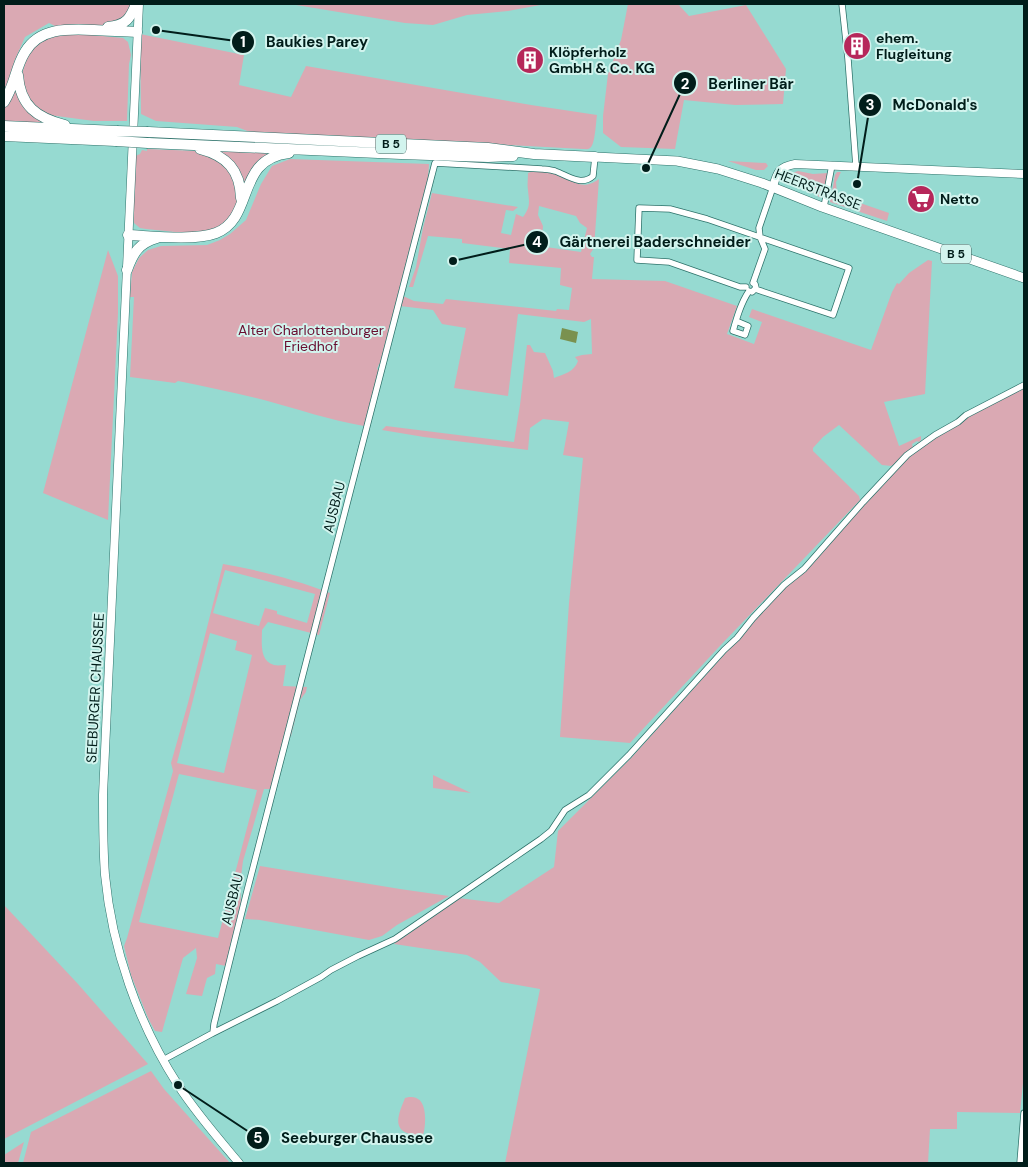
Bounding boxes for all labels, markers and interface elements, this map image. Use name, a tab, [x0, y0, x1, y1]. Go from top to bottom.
callout: Baukies Parey	[231, 27, 378, 57]
place label: ehem. Flugleitung	[876, 29, 952, 63]
building icon: ehem. Flugleitung	[842, 31, 872, 61]
text: 1	[240, 32, 246, 52]
text: Baukies Parey	[266, 32, 368, 52]
place label: Klöpferholz GmbH & Co. KG	[549, 43, 655, 77]
building icon: Klöpferholz GmbH & Co. KG	[515, 45, 545, 75]
callout: Berliner Bär	[673, 68, 803, 98]
text: 2	[681, 74, 690, 94]
text: Berliner Bär	[708, 74, 794, 94]
callout: McDonald's	[858, 90, 988, 120]
text: 3	[865, 95, 875, 115]
text: McDonald's	[893, 95, 977, 115]
road number: B 5	[376, 134, 406, 154]
street label: HEERSTRASSE	[772, 164, 864, 214]
supermarket icon: Netto	[906, 184, 936, 214]
place label: Netto	[940, 190, 979, 208]
callout: Gärtnerei Baderschneider	[525, 227, 761, 257]
text: 4	[532, 232, 542, 252]
text: Gärtnerei Baderschneider	[559, 232, 751, 252]
road number: B 5	[941, 244, 971, 264]
park label: Alter Charlottenburger Friedhof	[238, 321, 384, 355]
street label: AUSBAU	[319, 479, 349, 535]
street label: SEEBURGER CHAUSSEE	[82, 612, 108, 763]
street label: AUSBAU	[217, 871, 247, 927]
callout: Seeburger Chaussee	[246, 1123, 442, 1153]
text: 5	[253, 1128, 263, 1148]
text: Seeburger Chaussee	[281, 1128, 433, 1148]

